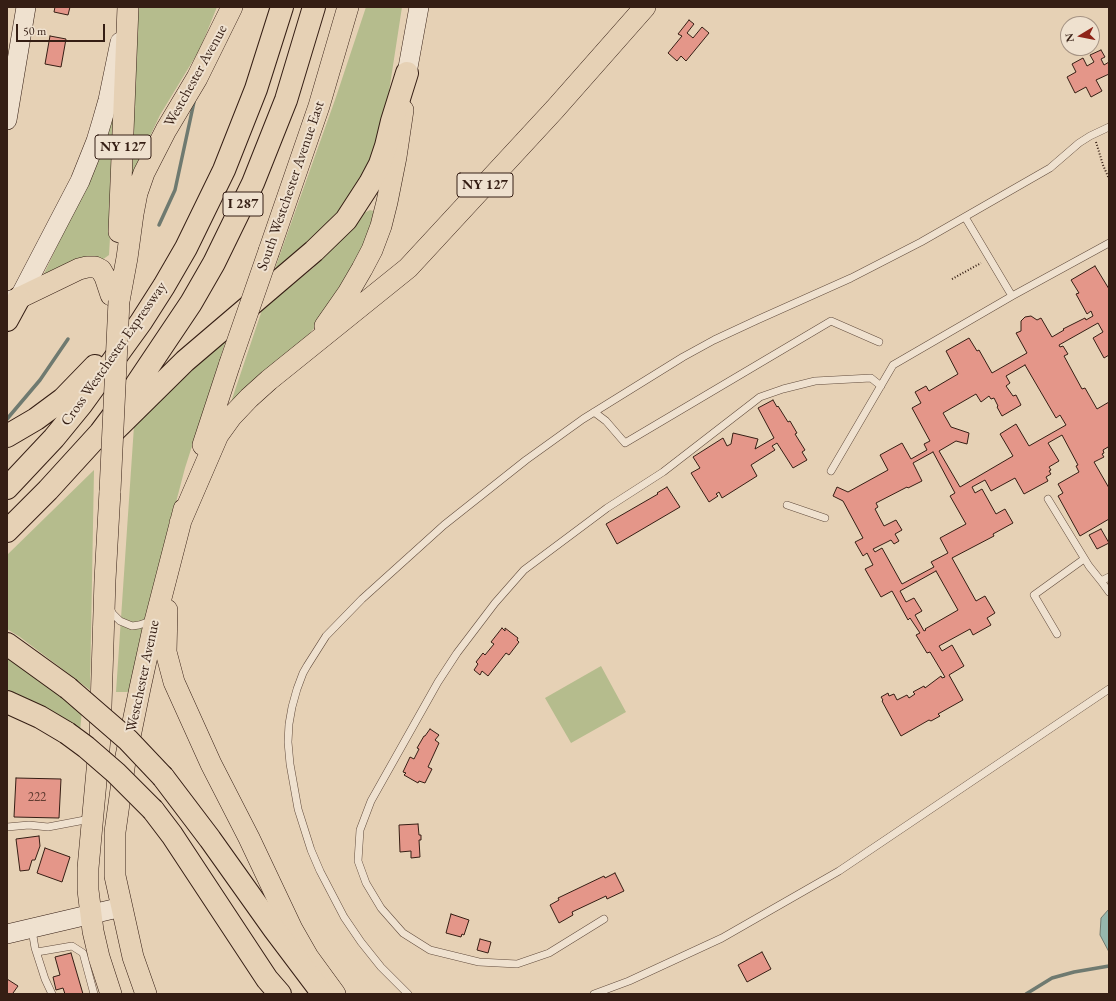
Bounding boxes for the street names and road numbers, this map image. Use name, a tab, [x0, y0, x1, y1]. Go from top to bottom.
street label: Westchester Avenue	[161, 22, 231, 130]
street label: South Westchester Avenue East	[253, 99, 329, 273]
road number: NY 127	[95, 135, 151, 159]
road number: NY 127	[457, 173, 513, 197]
road number: I 287	[223, 192, 263, 216]
street label: Cross Westchester Expressway	[57, 278, 171, 430]
street label: Westchester Avenue	[122, 618, 164, 734]

